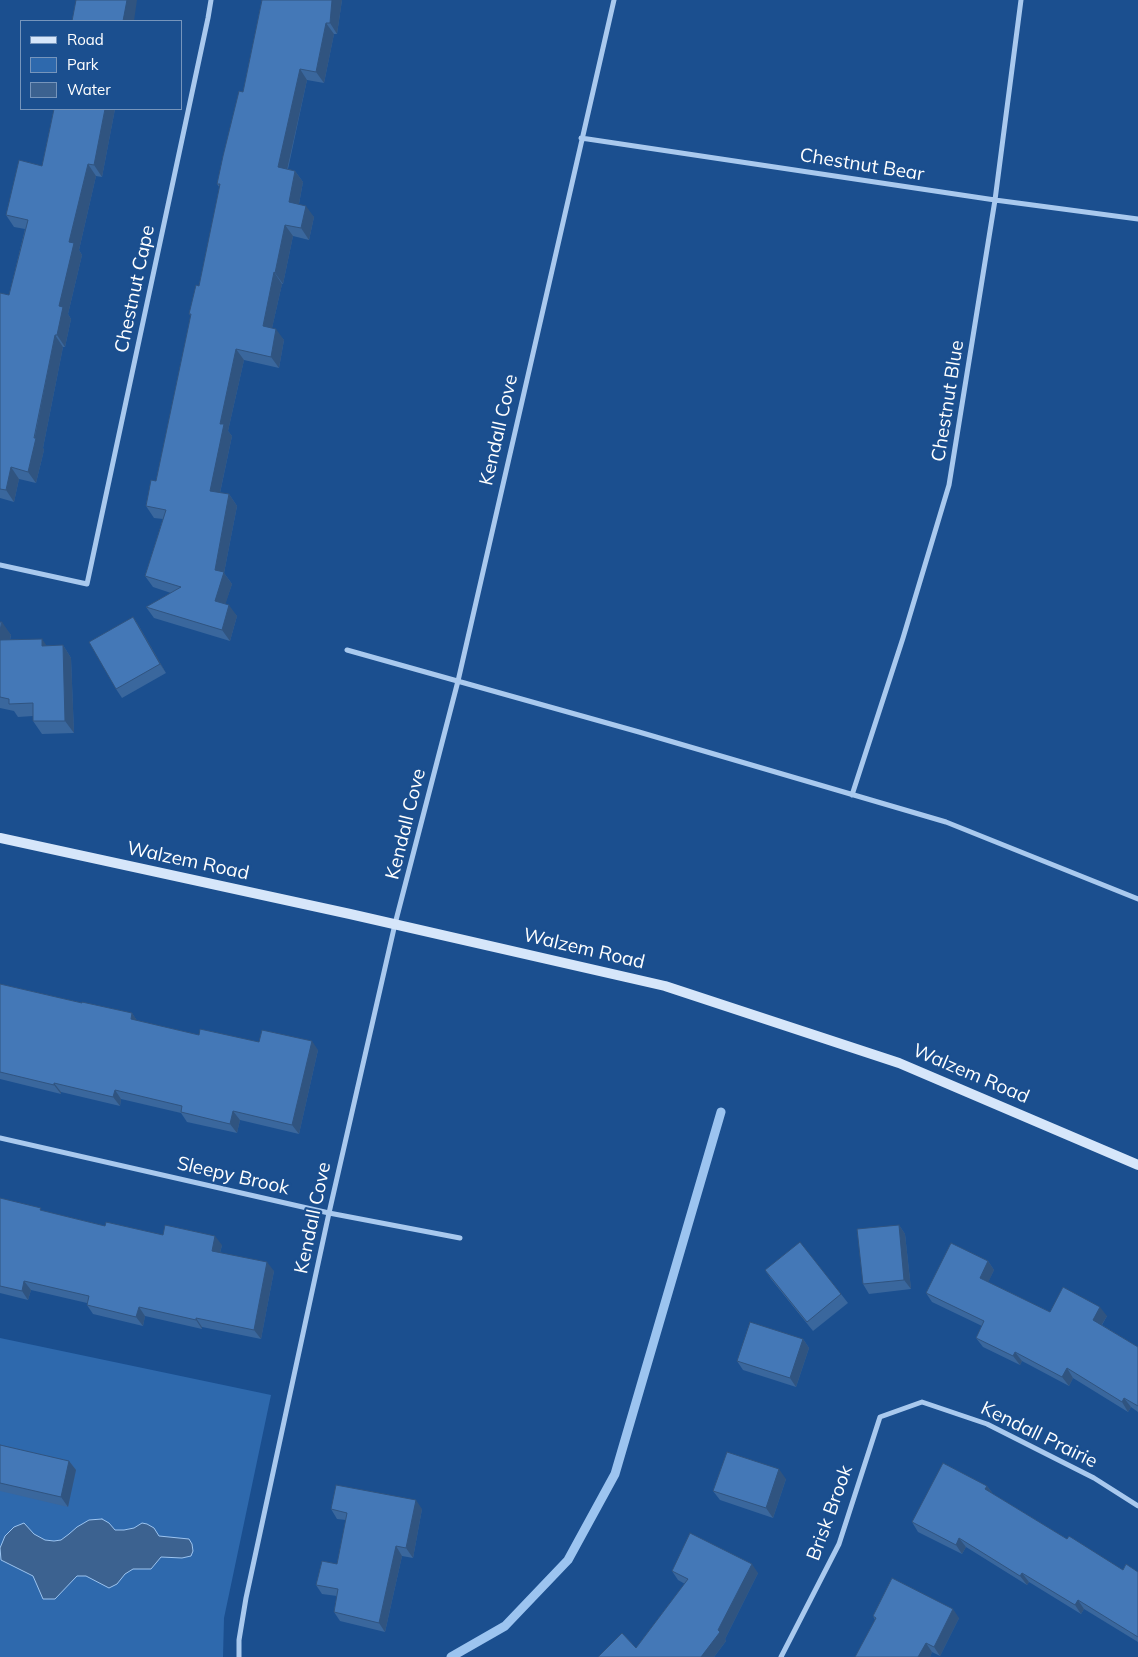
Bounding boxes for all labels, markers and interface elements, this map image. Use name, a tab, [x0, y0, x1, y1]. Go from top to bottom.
legend	[20, 20, 182, 110]
text: Road	[67, 30, 104, 49]
text: Park	[67, 55, 99, 74]
text: Water	[67, 80, 111, 99]
street label: Chestnut Bear	[798, 144, 926, 186]
street label: Chestnut Cape	[110, 223, 160, 355]
street label: Chestnut Blue	[927, 339, 969, 463]
street label: Kendall Cove	[475, 372, 523, 488]
street label: Kendall Cove	[381, 766, 431, 882]
street label: Walzem Road	[125, 837, 251, 885]
street label: Walzem Road	[521, 924, 647, 974]
street label: Walzem Road	[909, 1039, 1033, 1109]
street label: Sleepy Brook	[175, 1152, 291, 1200]
street label: Kendall Cove	[290, 1160, 336, 1276]
street label: Kendall Prairie	[977, 1397, 1101, 1473]
street label: Brisk Brook	[802, 1462, 858, 1564]

